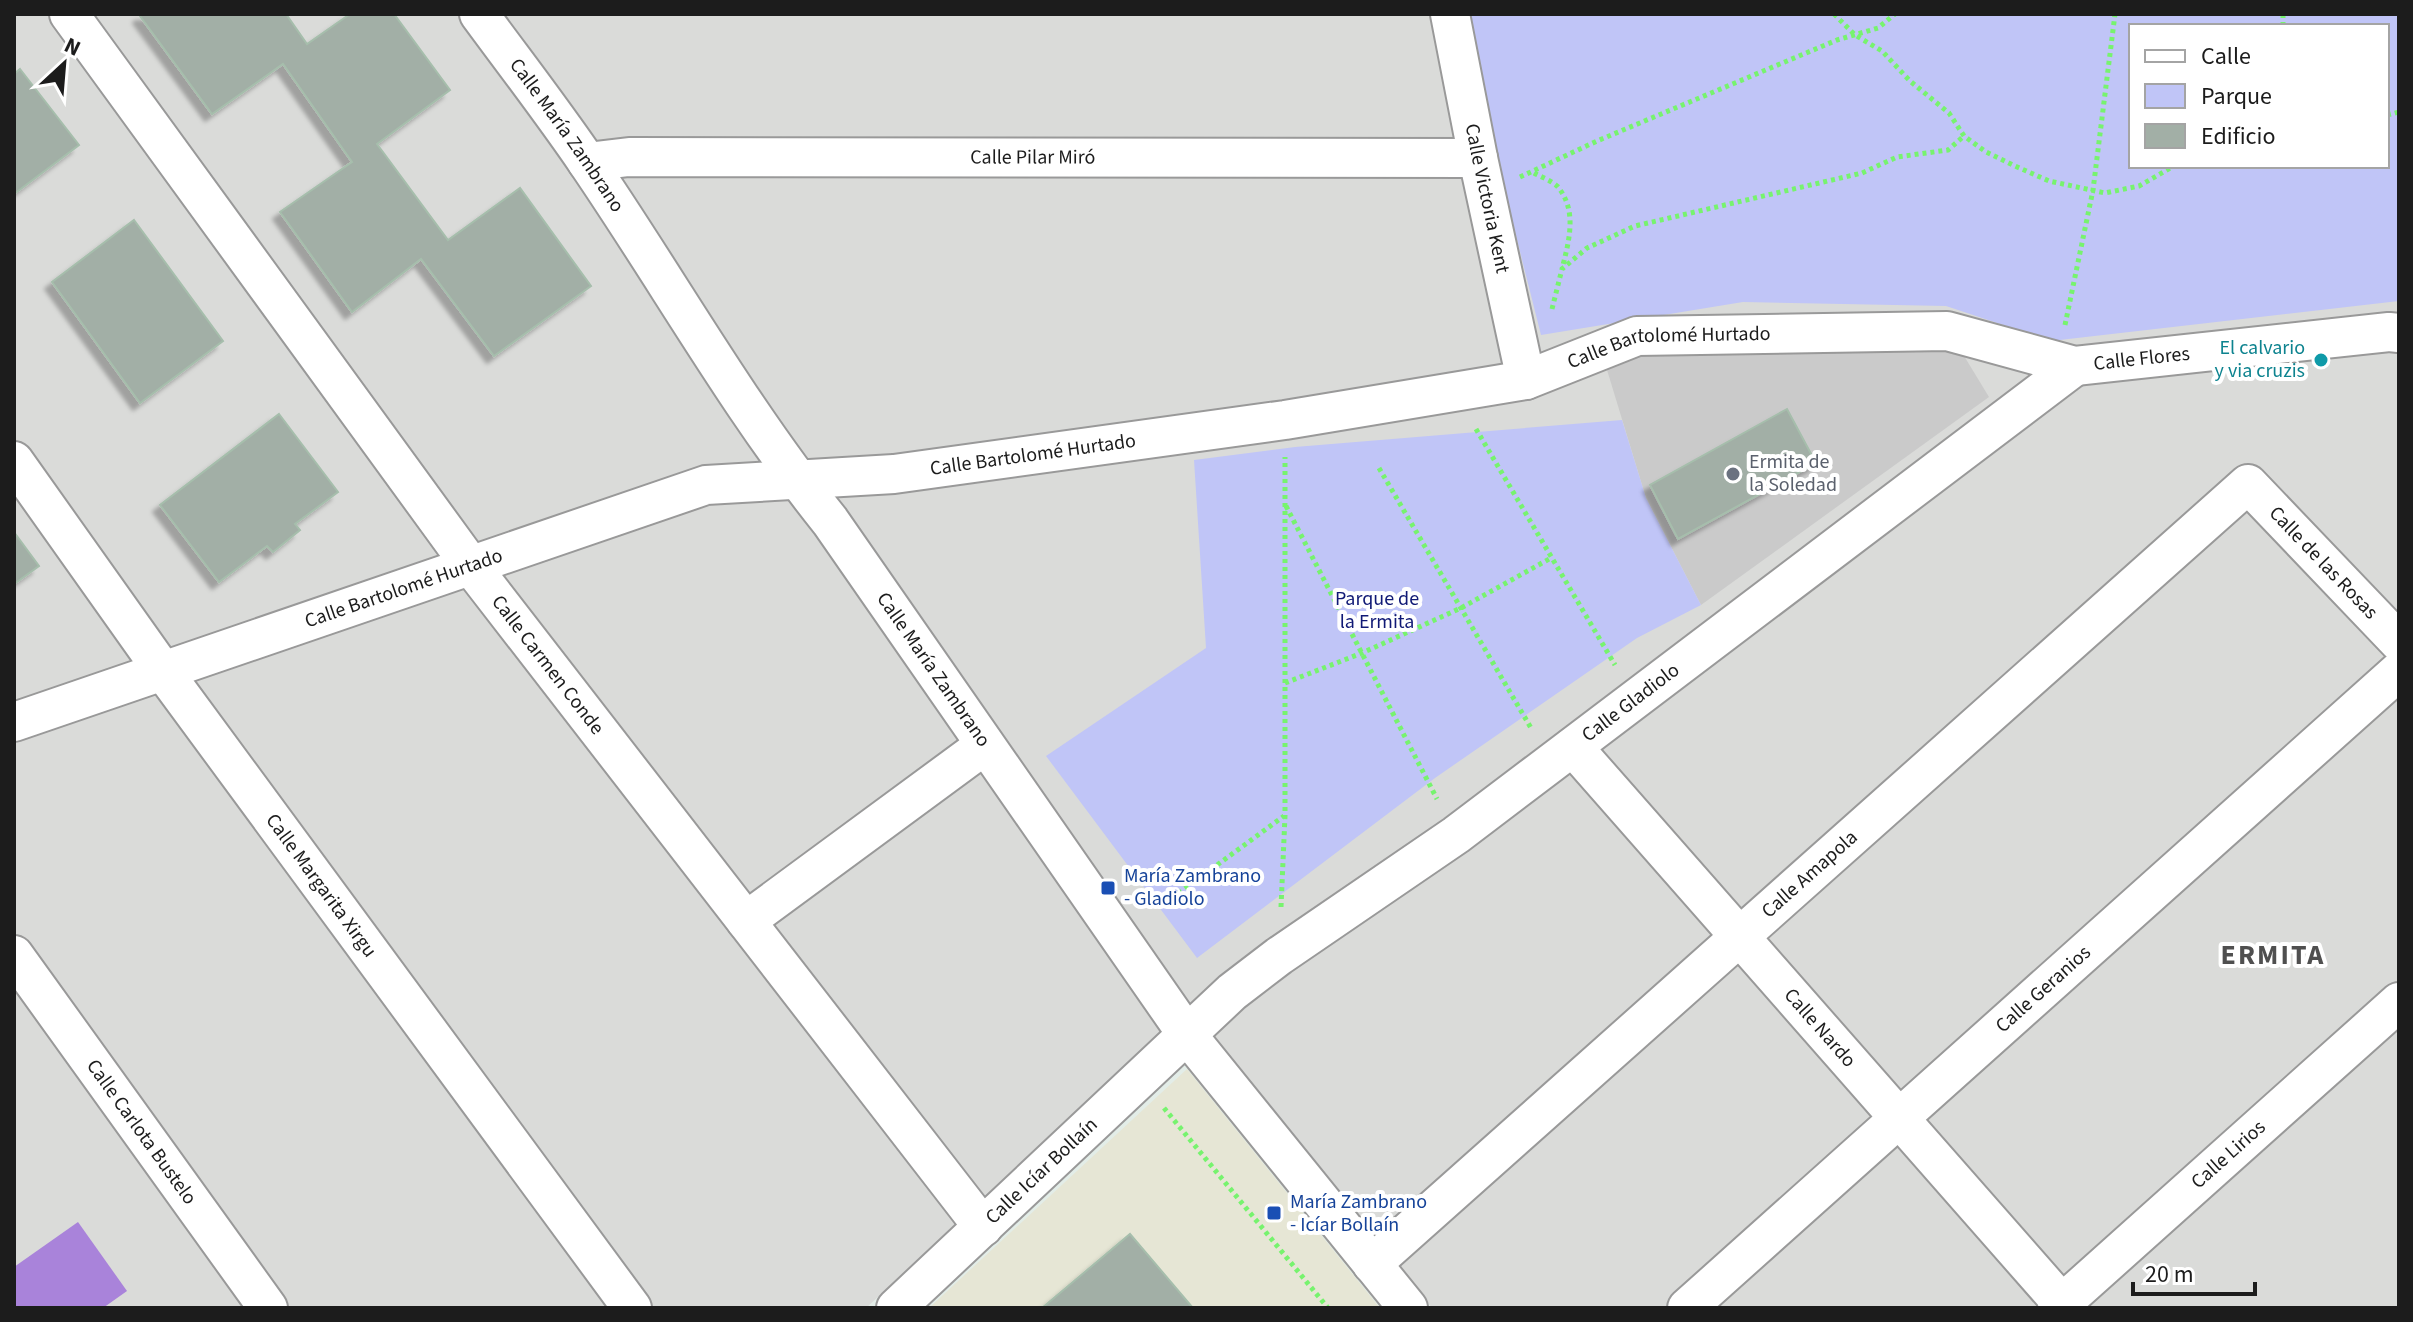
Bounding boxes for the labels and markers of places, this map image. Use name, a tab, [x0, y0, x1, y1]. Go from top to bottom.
place label: El calvario y via cruzis	[2215, 334, 2305, 385]
marker: El calvario y via cruzis	[2312, 351, 2330, 369]
place label: Ermita de la Soledad	[1749, 448, 1837, 499]
marker: Ermita de la Soledad	[1724, 465, 1742, 483]
place label: María Zambrano - Gladiolo	[1124, 862, 1261, 913]
marker: María Zambrano - Gladiolo	[1099, 879, 1117, 897]
place label: María Zambrano - Icíar Bollaín	[1290, 1188, 1427, 1239]
marker: María Zambrano - Icíar Bollaín	[1265, 1204, 1283, 1222]

